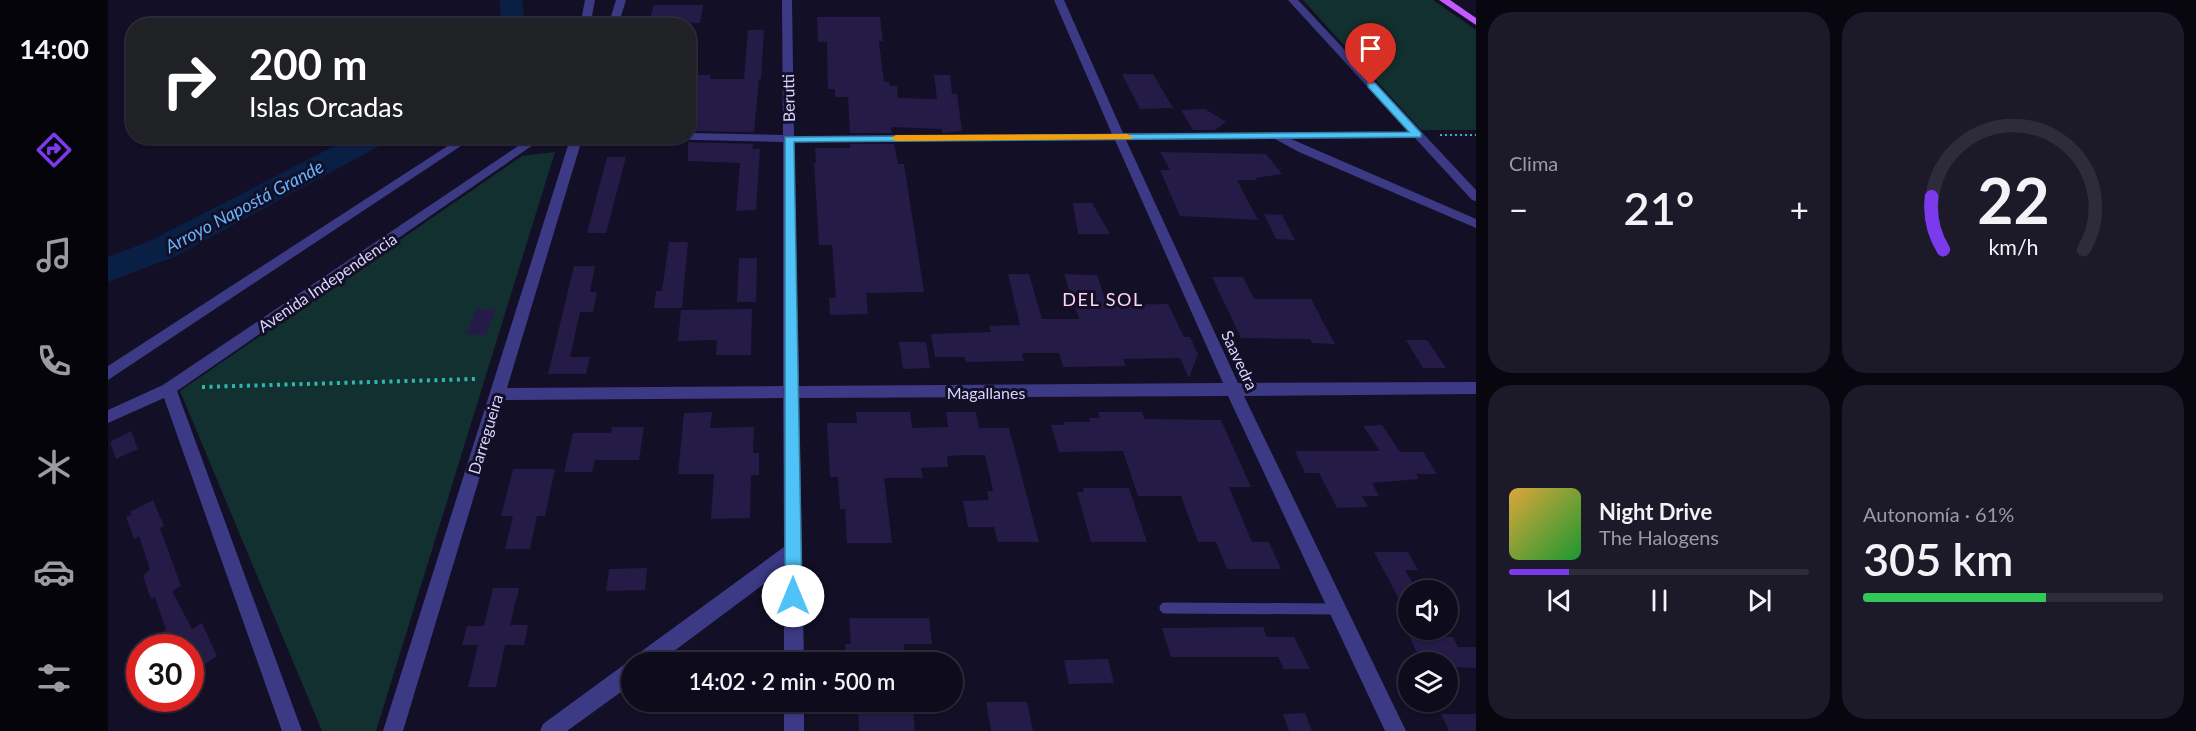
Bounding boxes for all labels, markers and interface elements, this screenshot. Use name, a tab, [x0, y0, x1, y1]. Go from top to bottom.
pin	[1345, 23, 1396, 85]
text: 14:00	[19, 32, 89, 65]
icon: arrive	[1354, 32, 1387, 65]
text: 200 m	[249, 39, 367, 89]
icon: right	[150, 42, 228, 120]
street label: Berutti	[778, 74, 798, 122]
text: Islas Orcadas	[249, 90, 403, 123]
icon: directions	[33, 129, 75, 171]
text: Clima	[1509, 151, 1558, 175]
water label: Arroyo Napostá Grande	[160, 155, 327, 258]
text: 22	[1977, 162, 2049, 237]
text: 21°	[1624, 181, 1694, 235]
text: −	[1509, 189, 1528, 229]
text: +	[1790, 189, 1809, 229]
street label: Avenida Independencia	[254, 228, 400, 336]
icon: music	[33, 234, 75, 276]
text: km/h	[1988, 234, 2038, 260]
district label: DEL SOL	[1062, 288, 1144, 310]
street label: Saavedra	[1218, 327, 1262, 393]
icon: phone	[33, 340, 75, 382]
street label: Magallanes	[947, 383, 1025, 402]
street label: Darregueira	[464, 392, 506, 476]
icon: climate	[33, 446, 75, 488]
text: Night Drive	[1599, 498, 1712, 525]
text: Autonomía · 61%	[1863, 502, 2014, 526]
text: The Halogens	[1599, 525, 1719, 549]
text: 305 km	[1863, 532, 2013, 586]
icon: car	[33, 551, 75, 593]
position arrow	[761, 564, 825, 628]
map controls	[1398, 580, 1458, 712]
button: sound	[1398, 580, 1458, 640]
icon: previous	[1543, 584, 1576, 617]
icon: pause	[1643, 584, 1676, 617]
icon: next	[1743, 584, 1776, 617]
speed limit sign: 30	[126, 634, 204, 712]
button: layers	[1398, 652, 1458, 712]
icon: filters	[33, 657, 75, 699]
text: 14:02 · 2 min · 500 m	[689, 668, 895, 695]

